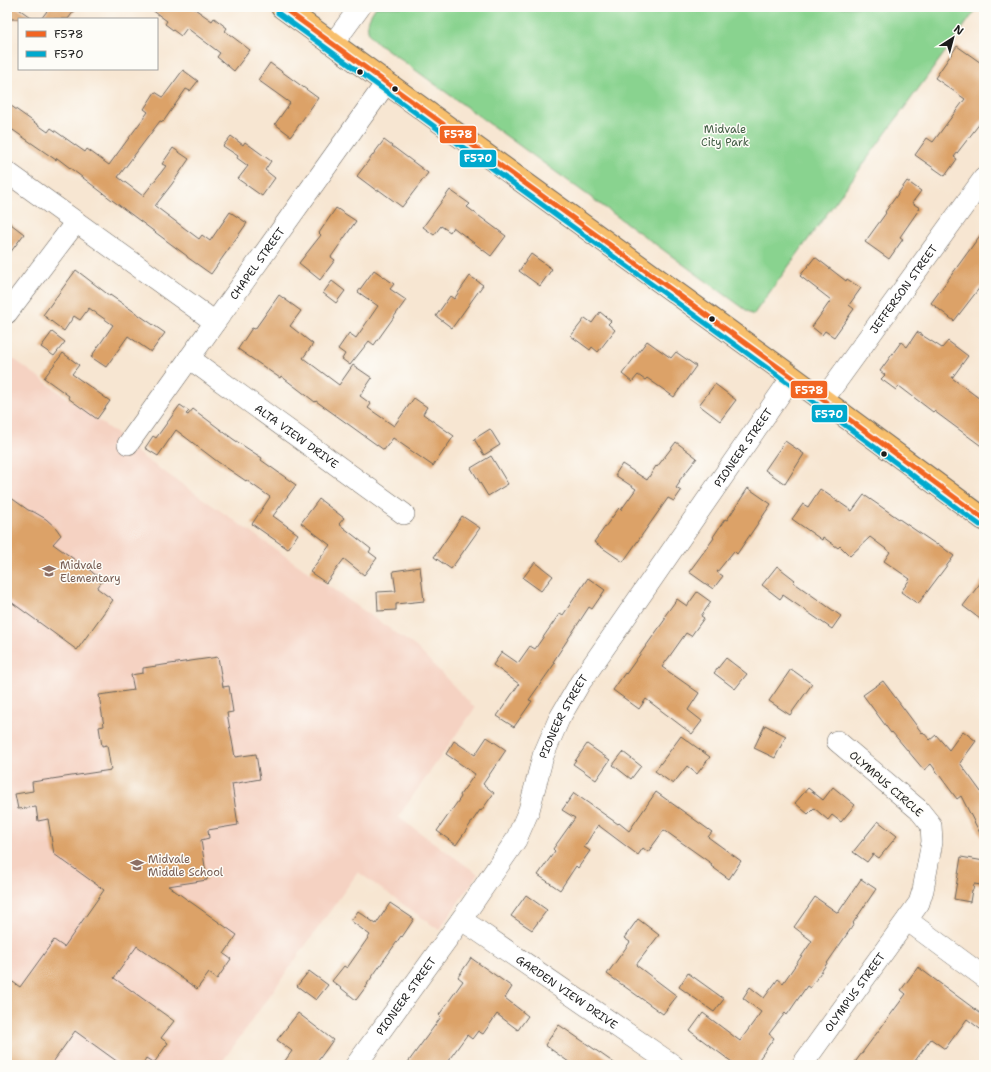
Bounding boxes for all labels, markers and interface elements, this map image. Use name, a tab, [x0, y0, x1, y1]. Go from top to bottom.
legend	[18, 18, 158, 70]
north arrow	[933, 18, 973, 58]
text: N	[951, 22, 967, 39]
text: F578	[54, 26, 83, 42]
text: F570	[54, 46, 84, 62]
unlabelled marker	[355, 67, 365, 77]
unlabelled marker	[390, 84, 400, 94]
park label: Midvale City Park	[701, 122, 749, 150]
line badge: F578	[439, 125, 477, 144]
text: F578	[444, 127, 472, 142]
line badge: F570	[459, 149, 497, 168]
text: F570	[464, 151, 492, 166]
street label: CHAPEL STREET	[226, 224, 288, 303]
street label: JEFFERSON STREET	[866, 241, 941, 337]
unlabelled marker	[707, 314, 717, 324]
line badge: F578	[790, 380, 828, 399]
text: F578	[795, 383, 823, 398]
street label: ALTA VIEW DRIVE	[252, 401, 342, 472]
line badge: F570	[811, 404, 848, 423]
street label: PIONEER STREET	[710, 405, 776, 490]
text: F570	[815, 407, 843, 422]
unlabelled marker	[879, 449, 889, 459]
place label: Midvale Elementary	[60, 558, 121, 586]
school or university icon: Midvale Elementary	[41, 563, 57, 579]
street label: PIONEER STREET	[535, 671, 591, 761]
street label: OLYMPUS CIRCLE	[846, 748, 926, 820]
place label: Midvale Middle School	[148, 852, 224, 880]
school or university icon: Midvale Middle School	[129, 857, 145, 873]
street label: OLYMPUS STREET	[821, 949, 889, 1035]
street label: GARDEN VIEW DRIVE	[513, 952, 621, 1032]
street label: PIONEER STREET	[372, 954, 439, 1038]

